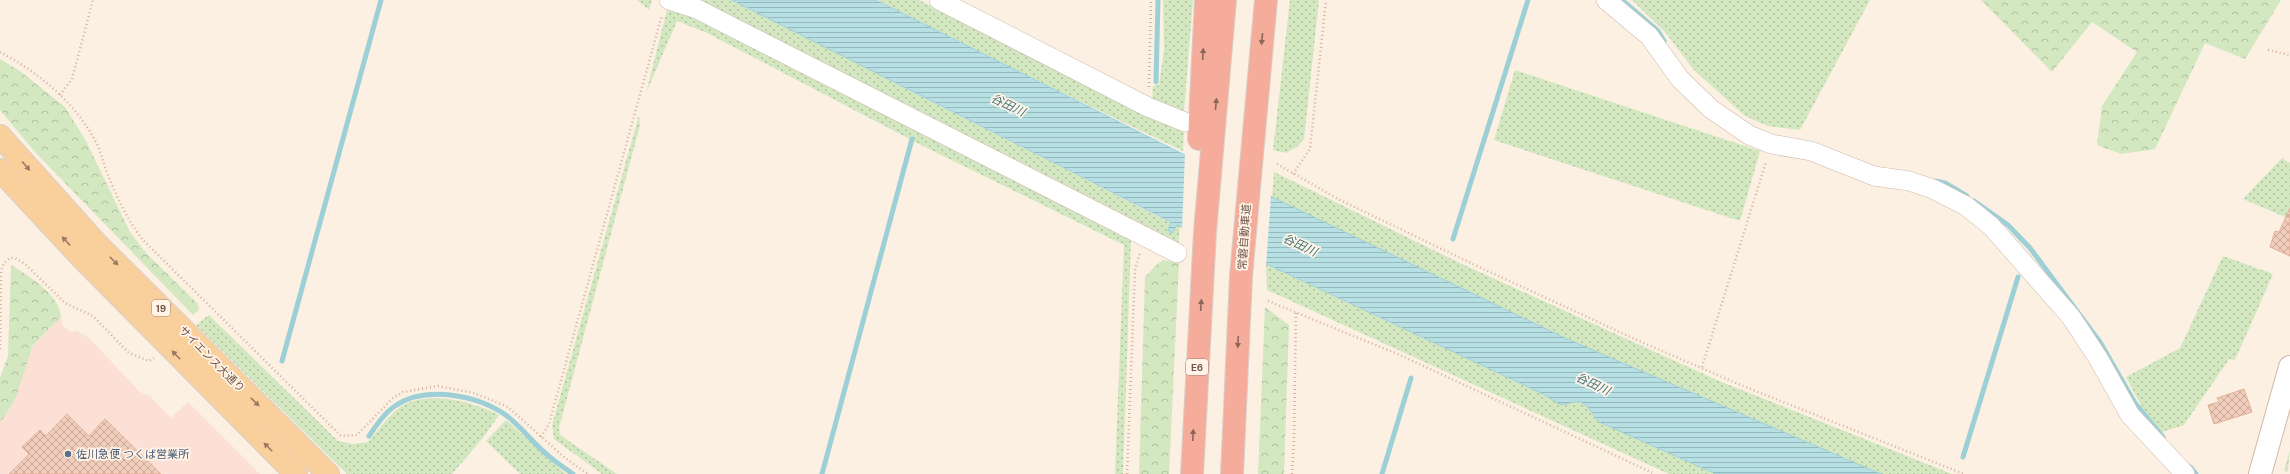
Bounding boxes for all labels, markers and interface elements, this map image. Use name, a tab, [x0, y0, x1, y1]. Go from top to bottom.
one-way arrow	[1258, 33, 1265, 45]
one-way arrow	[1200, 47, 1206, 60]
water label: 谷田川	[988, 90, 1029, 121]
one-way arrow	[1212, 98, 1219, 110]
one-way arrow	[21, 160, 30, 171]
street label: 常磐自動車道	[1235, 204, 1253, 270]
water label: 谷田川	[1280, 230, 1322, 261]
one-way arrow	[62, 237, 71, 246]
one-way arrow	[109, 256, 119, 266]
one-way arrow	[1198, 299, 1205, 311]
road number: 19	[152, 300, 170, 316]
street label: サイエンス大通り	[176, 323, 248, 395]
one-way arrow	[1235, 336, 1241, 349]
one-way arrow	[171, 350, 181, 360]
road number: E6	[1186, 359, 1208, 375]
water label: 谷田川	[1573, 369, 1615, 400]
one-way arrow	[250, 397, 260, 407]
one-way arrow	[1190, 428, 1196, 441]
one-way arrow	[263, 442, 273, 452]
place label: 佐川急便 つくば営業所	[76, 447, 190, 461]
marker: 佐川急便 つくば営業所	[63, 449, 73, 459]

